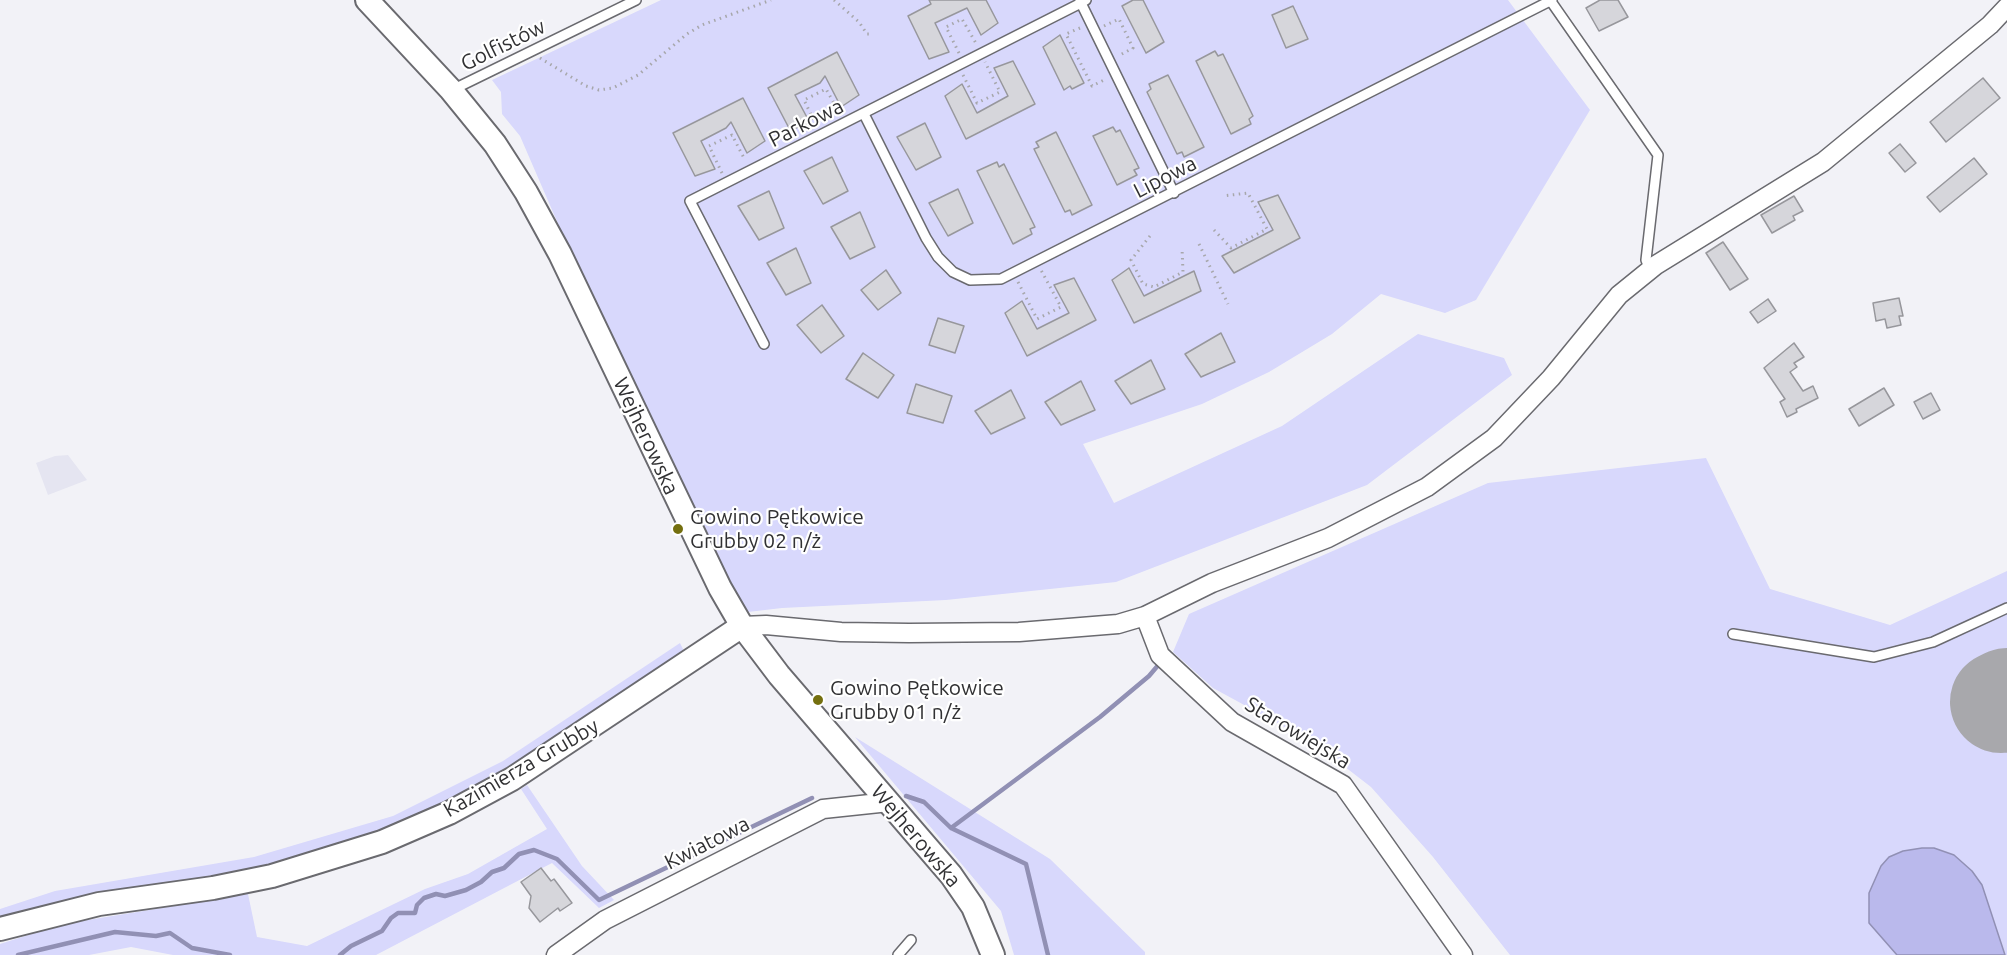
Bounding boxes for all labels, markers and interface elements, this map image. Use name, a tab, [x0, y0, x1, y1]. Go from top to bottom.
street label: Golfistów	[457, 14, 549, 76]
street label: Parkowa	[764, 93, 848, 153]
street label: Lipowa	[1129, 150, 1201, 204]
street label: Wejherowska	[608, 373, 684, 499]
place label: Gowino Pętkowice Grubby 02 n/ż	[690, 504, 864, 554]
marker: Gowino Pętkowice Grubby 02 n/ż	[671, 522, 685, 536]
place label: Gowino Pętkowice Grubby 01 n/ż	[830, 675, 1004, 725]
street label: Starowiejska	[1241, 692, 1355, 774]
marker: Gowino Pętkowice Grubby 01 n/ż	[811, 693, 825, 707]
street label: Kazimierza Grubby	[439, 713, 603, 823]
street label: Wejherowska	[866, 779, 966, 893]
street label: Kwiatowa	[660, 811, 754, 875]

